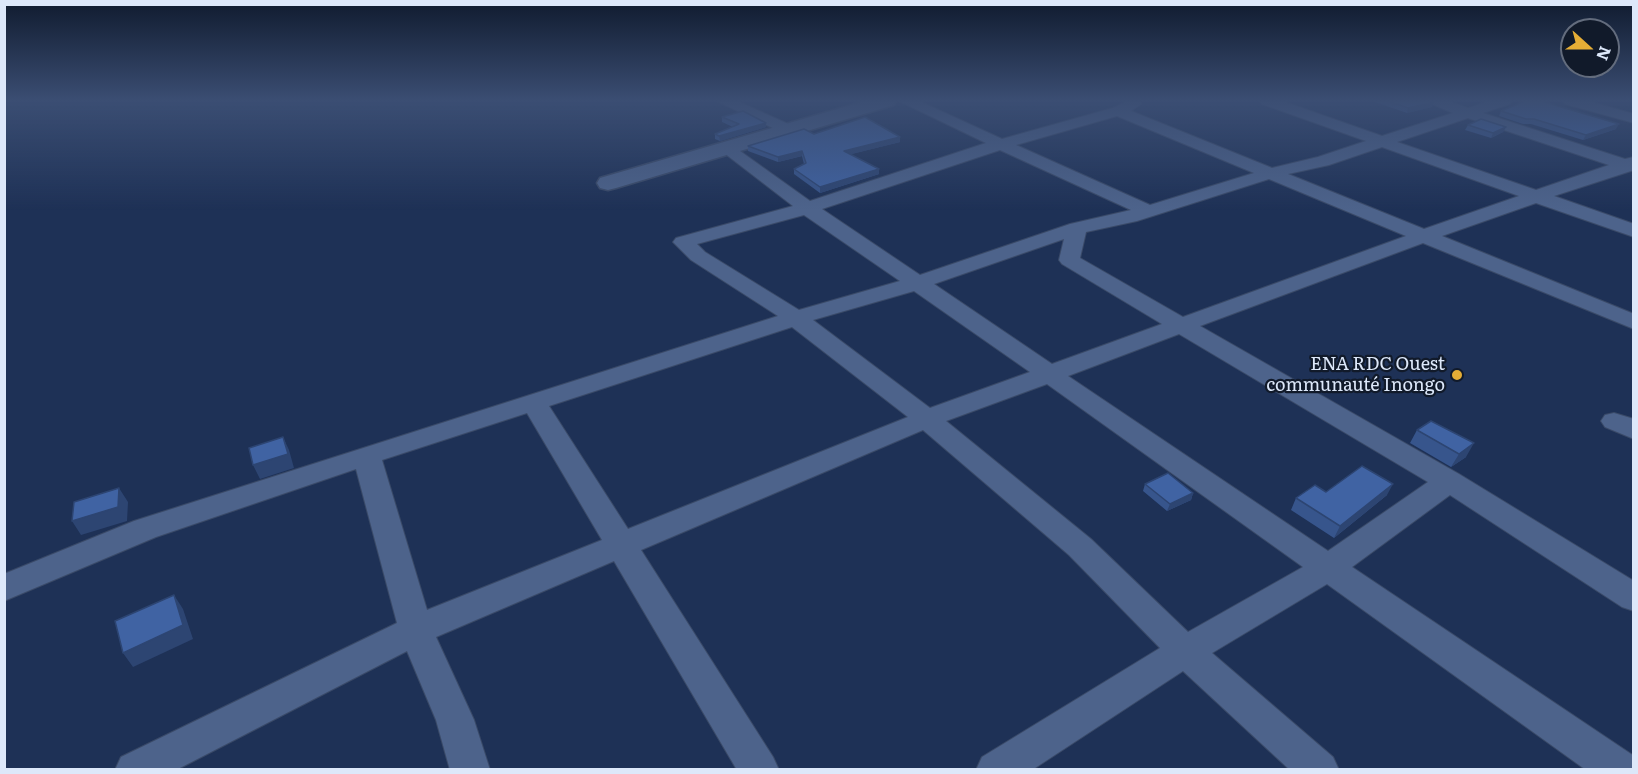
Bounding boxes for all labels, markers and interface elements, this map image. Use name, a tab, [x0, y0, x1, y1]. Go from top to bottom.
north arrow	[1560, 18, 1620, 78]
text: N	[1591, 43, 1619, 64]
place label: ENA RDC Ouest communauté Inongo	[1266, 354, 1445, 397]
marker: ENA RDC Ouest communauté Inongo	[1450, 368, 1464, 382]

